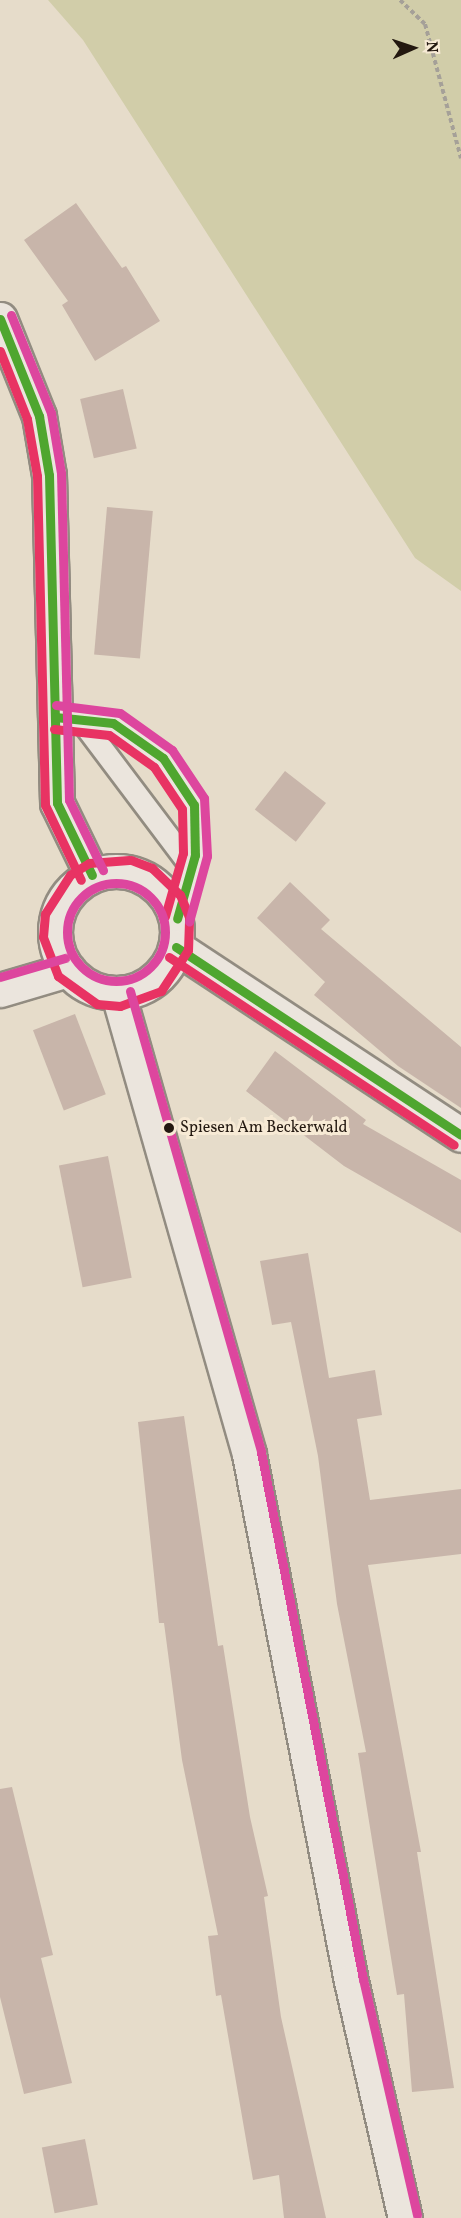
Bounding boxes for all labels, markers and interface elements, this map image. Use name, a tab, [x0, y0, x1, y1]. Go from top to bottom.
north arrow	[383, 18, 443, 78]
text: N	[420, 41, 442, 53]
place label: Spiesen Am Beckerwald	[180, 1118, 347, 1138]
marker: Spiesen Am Beckerwald	[163, 1122, 175, 1134]

